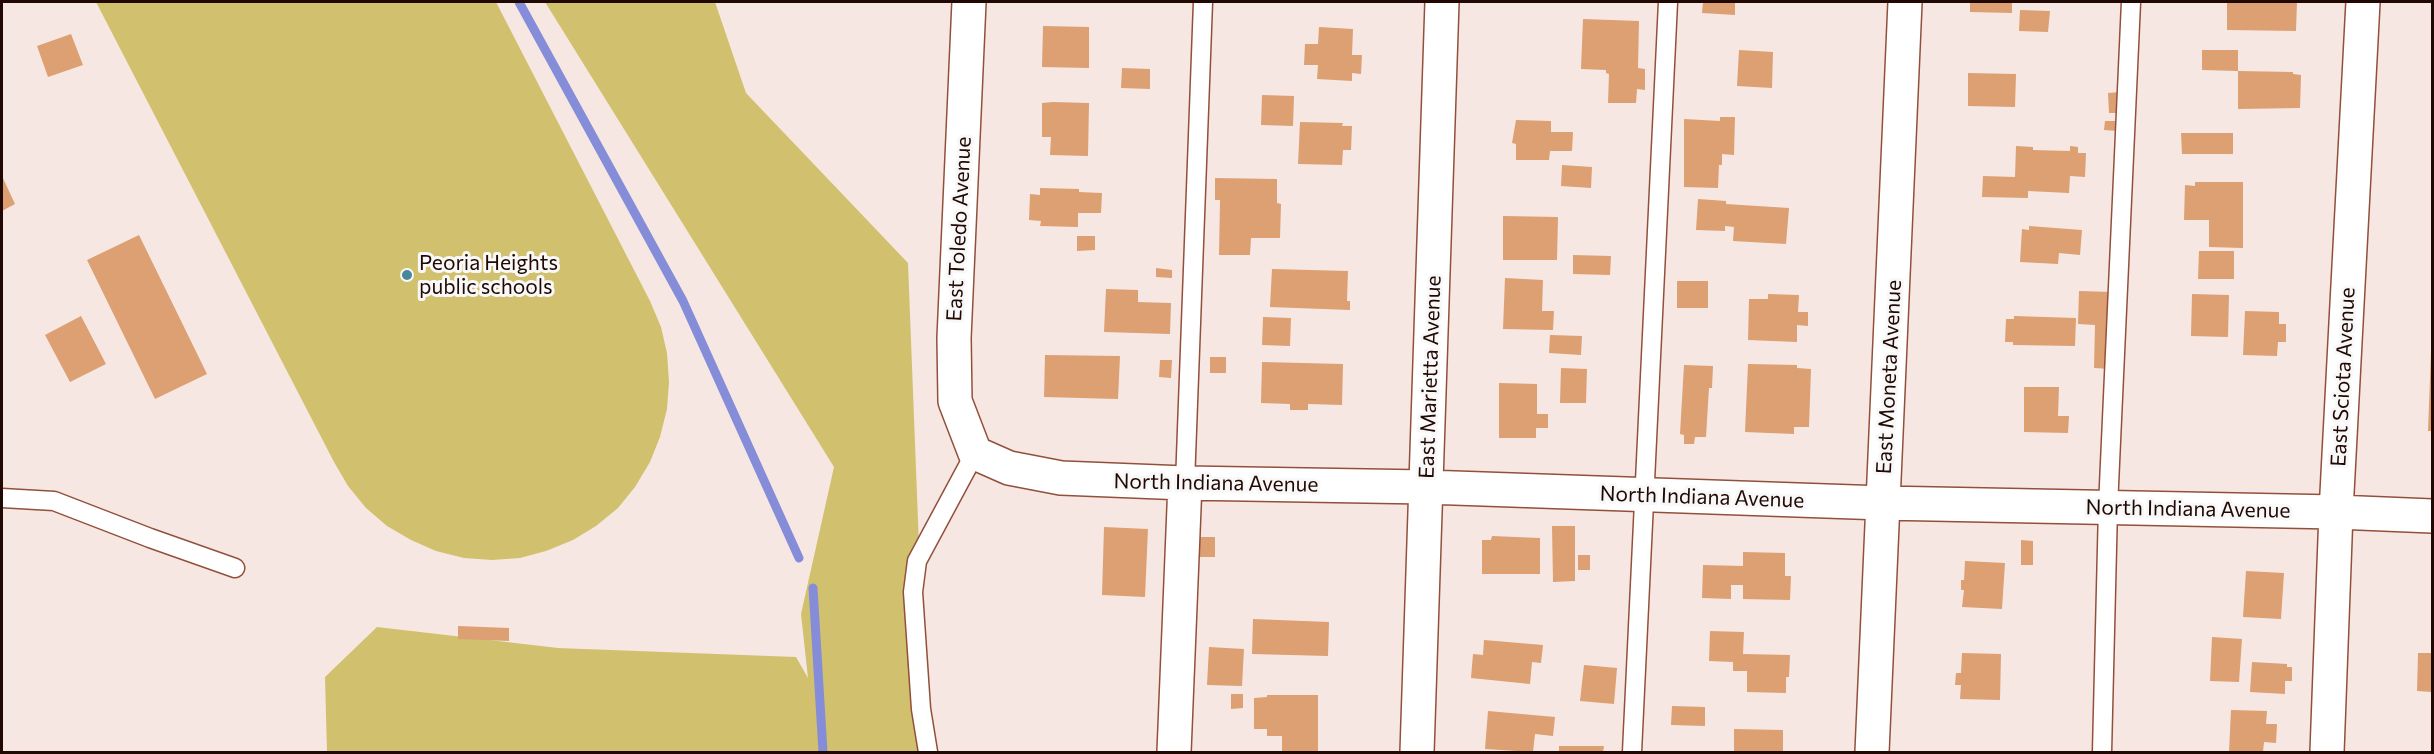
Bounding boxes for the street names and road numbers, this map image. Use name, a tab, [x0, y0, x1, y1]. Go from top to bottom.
street label: East Toledo Avenue	[942, 136, 976, 322]
street label: East Marietta Avenue	[1414, 275, 1446, 479]
street label: East Moneta Avenue	[1871, 279, 1907, 475]
street label: East Sciota Avenue	[2326, 287, 2360, 467]
street label: North Indiana Avenue	[1113, 469, 1319, 497]
street label: North Indiana Avenue	[1599, 481, 1805, 513]
street label: North Indiana Avenue	[2085, 495, 2291, 523]

